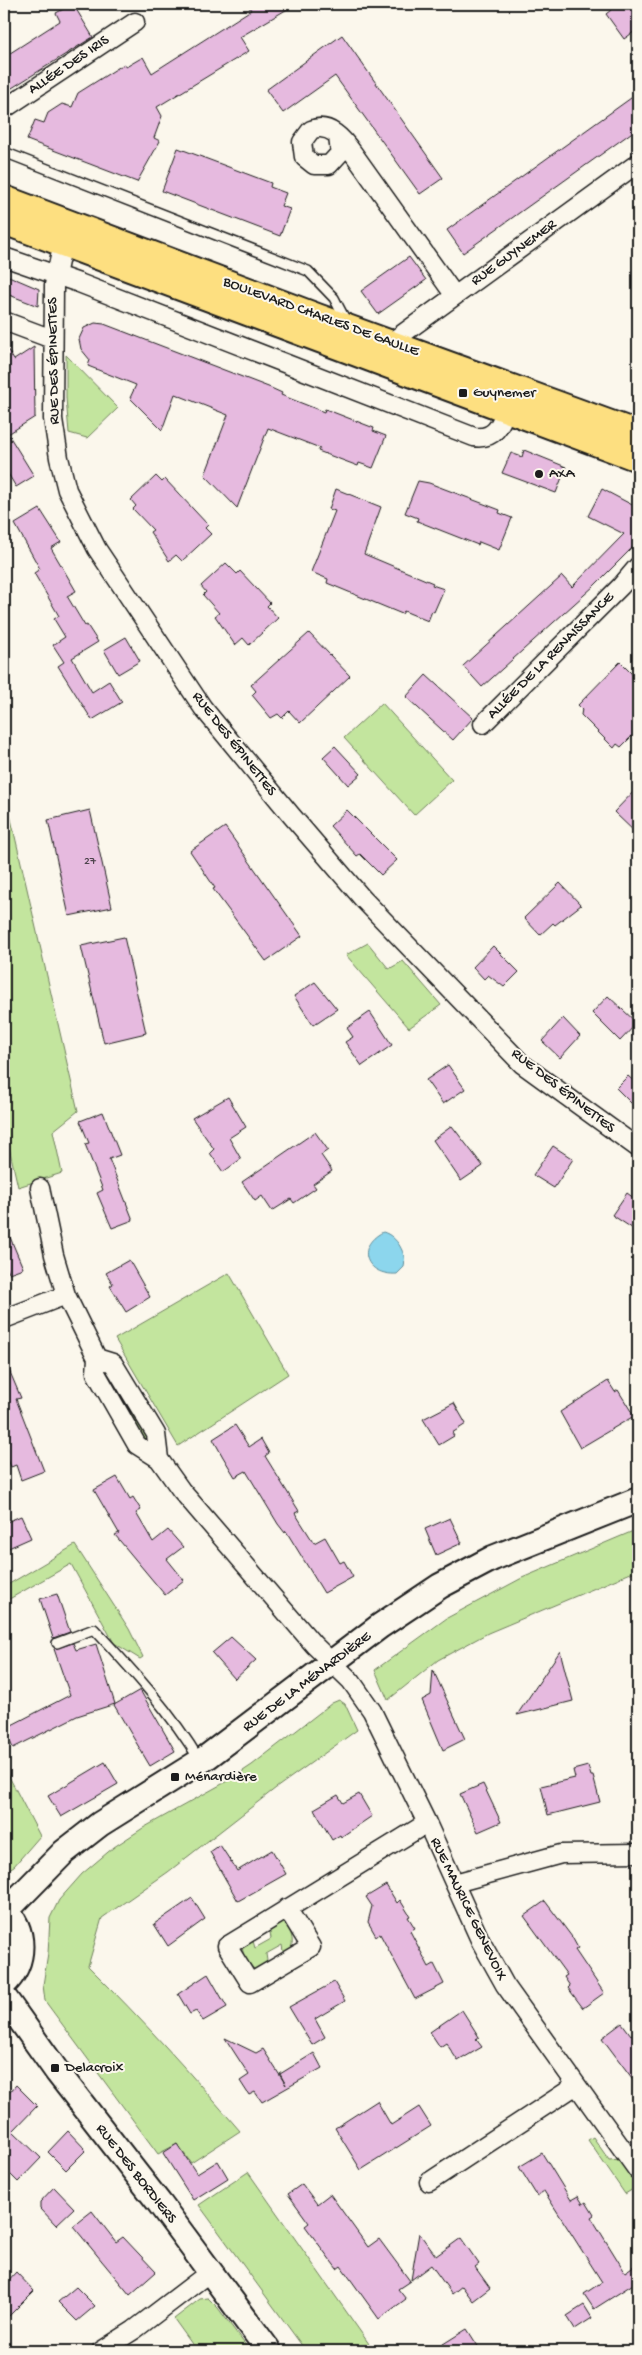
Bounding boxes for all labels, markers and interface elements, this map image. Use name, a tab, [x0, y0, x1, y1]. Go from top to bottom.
street label: ALLÉE DES IRIS	[25, 31, 113, 99]
street label: RUE GUYNEMER	[468, 215, 561, 290]
street label: BOULEVARD CHARLES DE GAULLE	[220, 273, 422, 361]
street label: RUE DES ÉPINETTES	[44, 297, 64, 425]
place label: Guynemer	[473, 384, 537, 402]
marker: Guynemer	[457, 387, 469, 399]
place label: AXA	[549, 465, 576, 483]
marker: AXA	[533, 468, 545, 480]
street label: ALLÉE DE LA RENAISSANCE	[484, 588, 619, 723]
street label: RUE DES ÉPINETTES	[188, 688, 280, 800]
house number: 27	[84, 855, 97, 869]
street label: RUE DES ÉPINETTES	[507, 1045, 619, 1137]
street label: RUE DE LA MÉNARDIÈRE	[239, 1627, 375, 1736]
place label: Ménardière	[185, 1768, 257, 1786]
marker: Ménardière	[169, 1771, 181, 1783]
street label: RUE MAURICE GENEVOIX	[426, 1835, 511, 1984]
place label: Delacroix	[64, 2059, 124, 2077]
marker: Delacroix	[49, 2062, 61, 2074]
street label: RUE DES BORDIERS	[92, 2121, 180, 2227]

